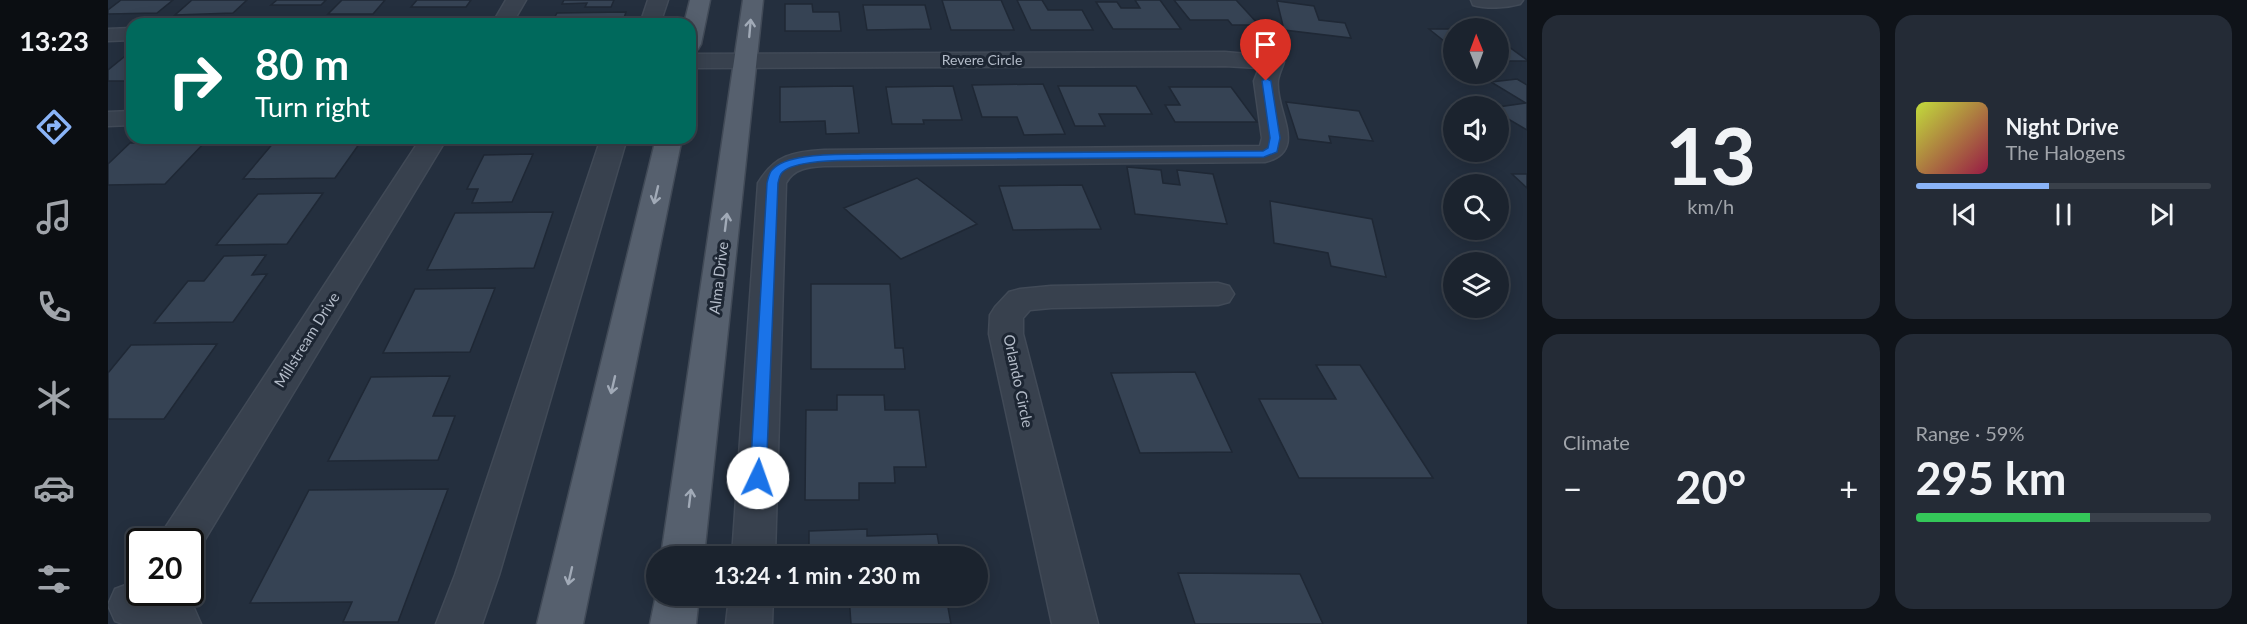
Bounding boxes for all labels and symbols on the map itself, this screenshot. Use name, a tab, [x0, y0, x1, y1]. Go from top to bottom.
north arrow	[1443, 18, 1509, 84]
one-way arrow	[745, 19, 756, 39]
pin	[1240, 19, 1291, 81]
street label: Revere Circle	[942, 51, 1022, 68]
one-way arrow	[650, 185, 661, 204]
one-way arrow	[721, 212, 732, 232]
street label: Alma Drive	[705, 240, 731, 315]
street label: Millstream Drive	[270, 288, 343, 390]
street label: Orlando Circle	[1000, 333, 1038, 429]
one-way arrow	[607, 376, 619, 395]
position arrow	[726, 446, 790, 510]
one-way arrow	[684, 489, 695, 509]
speed limit sign: 20	[126, 528, 204, 606]
one-way arrow	[564, 566, 576, 585]

